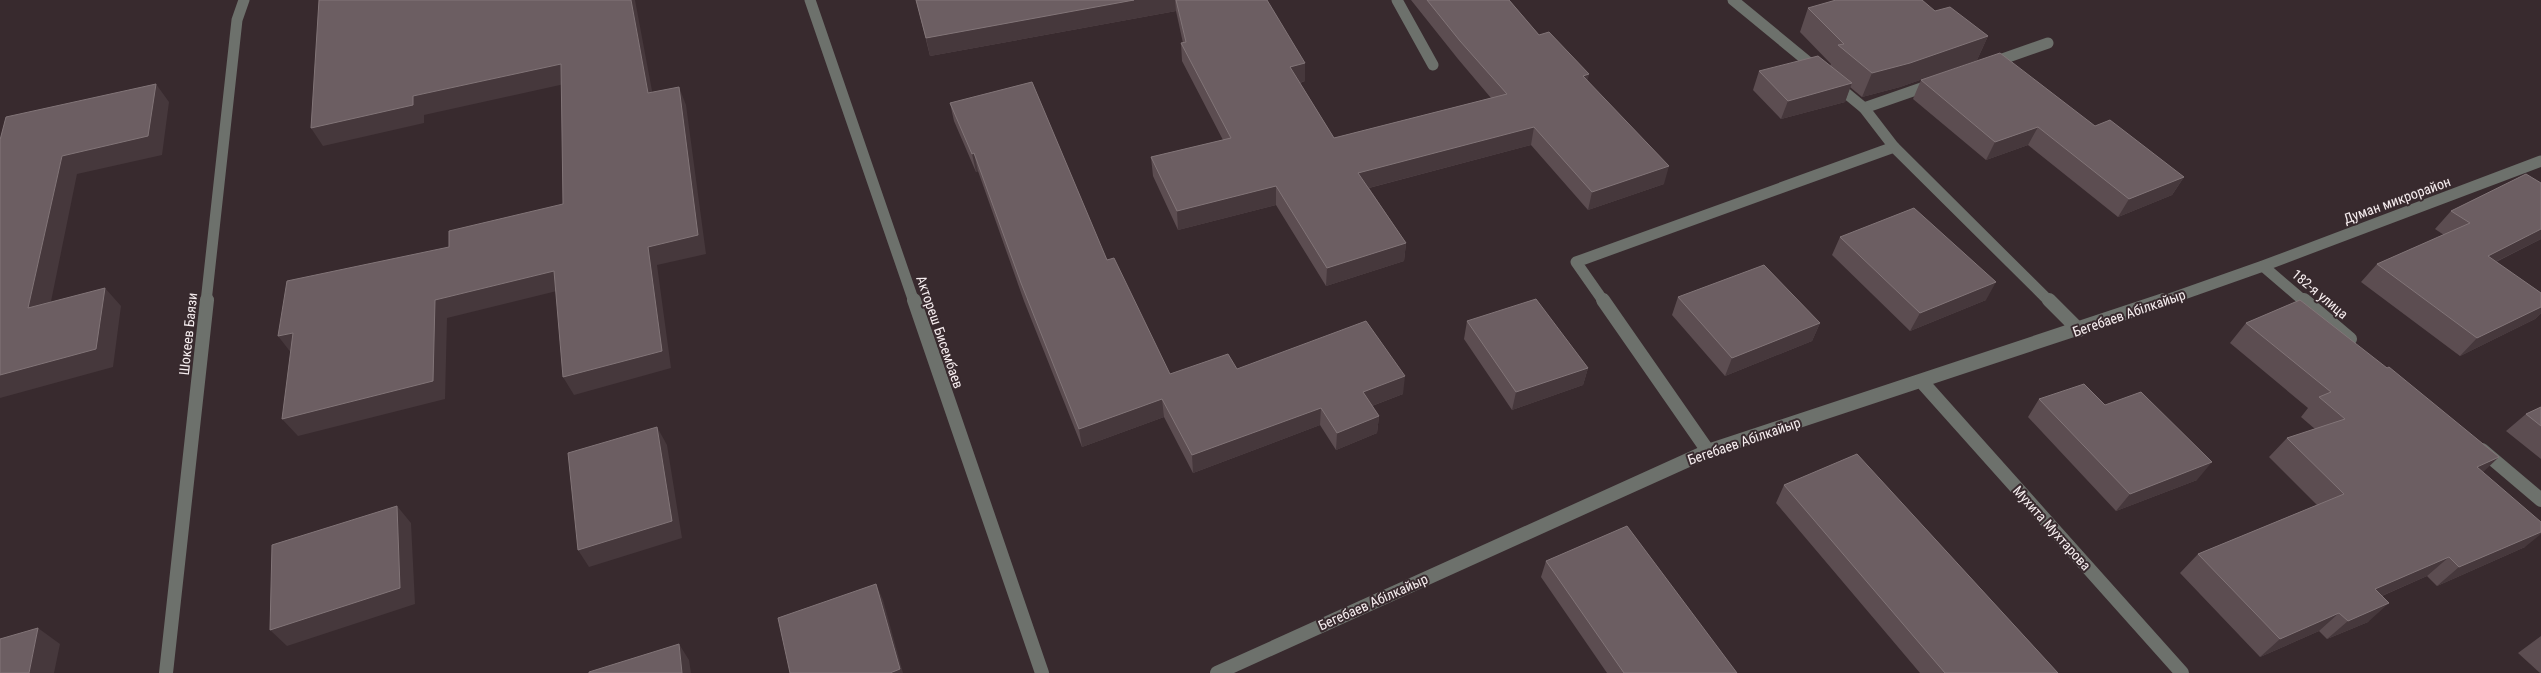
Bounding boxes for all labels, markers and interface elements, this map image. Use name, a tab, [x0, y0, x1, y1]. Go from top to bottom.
street label: Думан микрорайон	[2341, 173, 2453, 227]
street label: 182-я улица	[2289, 266, 2351, 322]
street label: Актореш Бисембаев	[913, 274, 967, 390]
street label: Бегебаев Абілкайыр	[2070, 286, 2188, 340]
street label: Шокеев Баязи	[176, 292, 200, 376]
street label: Бегебаев Абілкайыр	[1685, 414, 1803, 468]
street label: Мухита Мухтарова	[2010, 482, 2094, 574]
street label: Бегебаев Абілкайыр	[1316, 571, 1430, 633]

